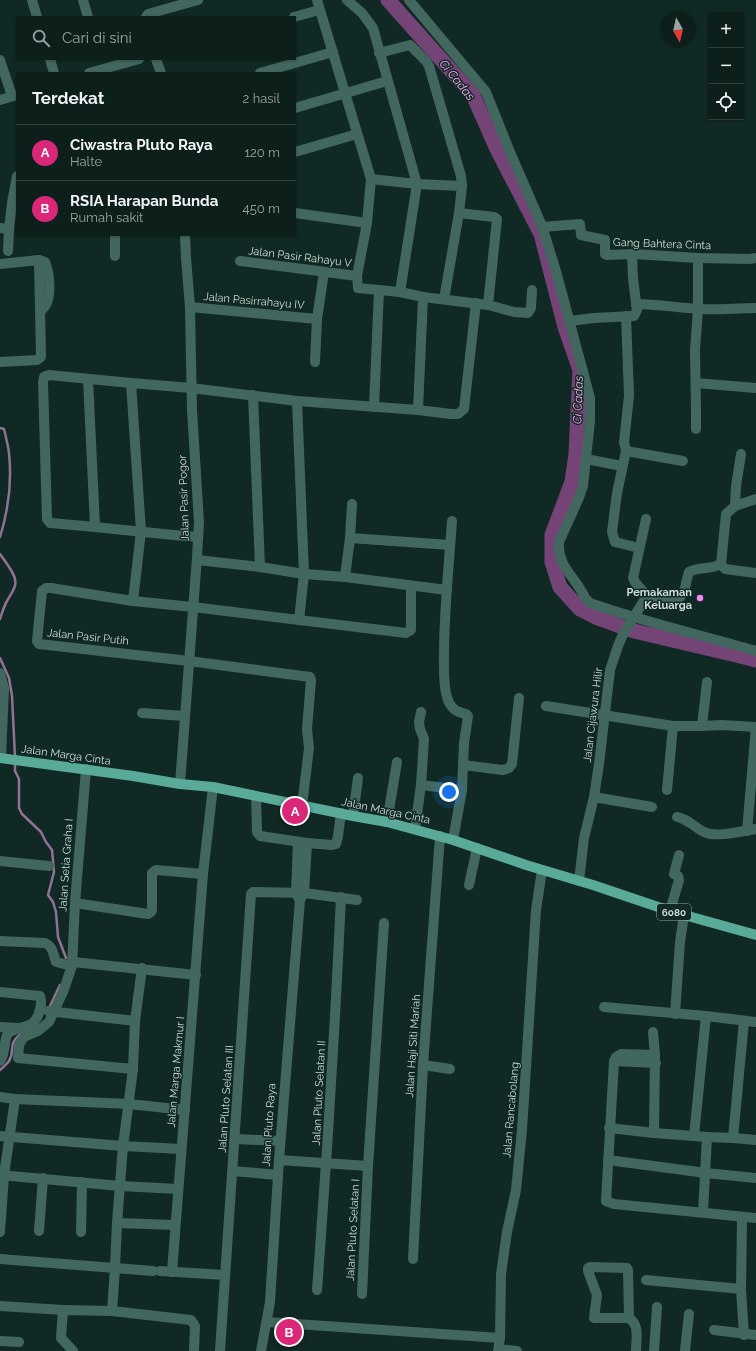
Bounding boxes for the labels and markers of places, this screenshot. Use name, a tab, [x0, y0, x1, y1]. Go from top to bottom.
place label: Pemakaman Keluarga	[627, 586, 692, 612]
marker: Pemakaman Keluarga	[695, 593, 705, 603]
pin: A	[282, 796, 308, 826]
pin: B	[276, 1317, 302, 1347]

